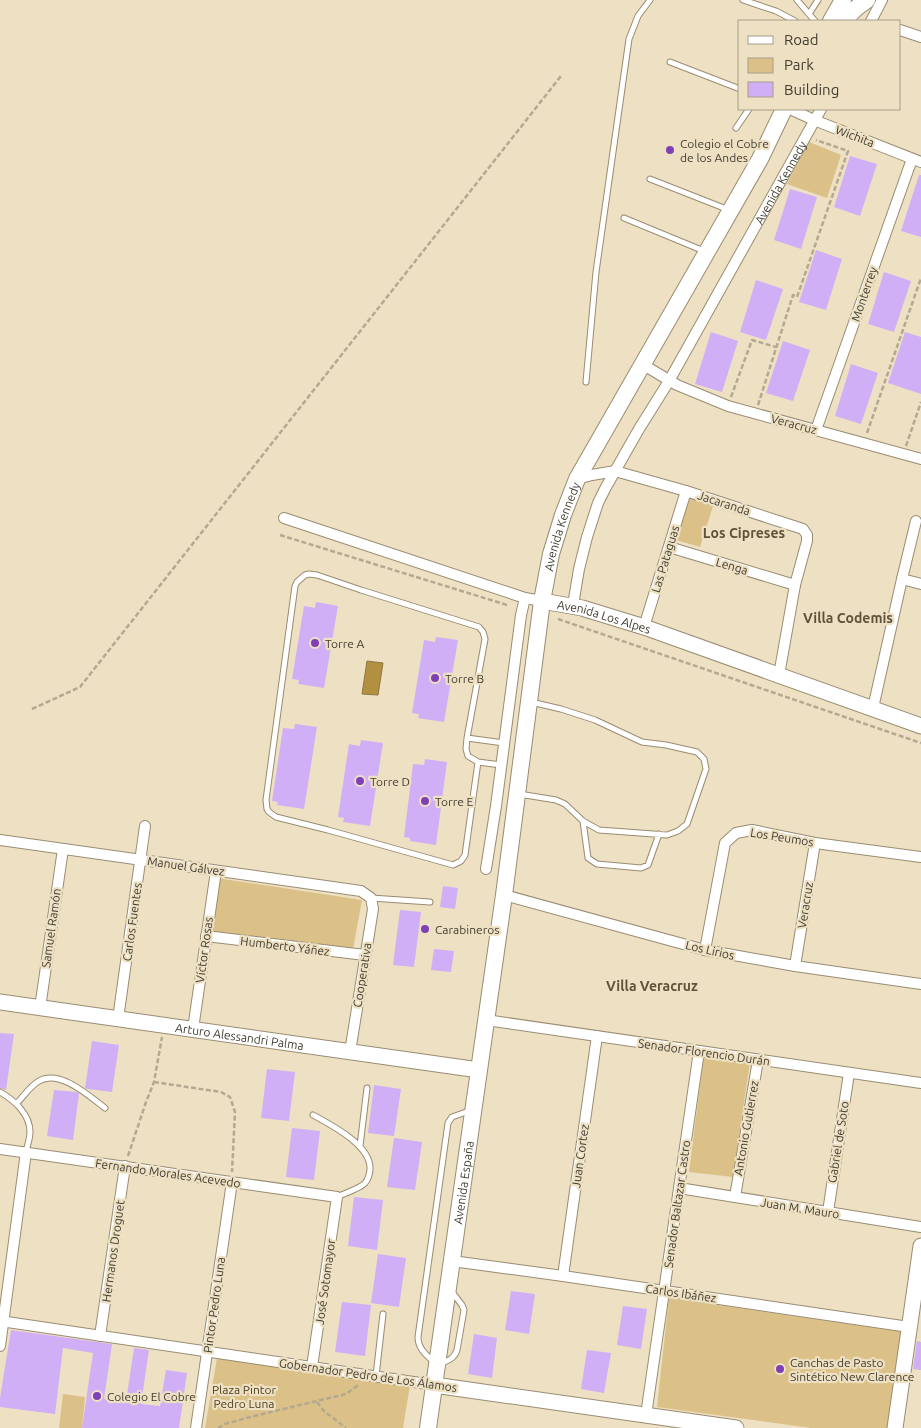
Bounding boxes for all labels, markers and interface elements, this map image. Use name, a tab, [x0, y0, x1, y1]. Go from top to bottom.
legend	[738, 20, 901, 110]
text: Road	[784, 31, 819, 48]
text: Park	[784, 56, 814, 73]
text: Building	[784, 81, 839, 98]
street label: Wichita	[834, 123, 876, 149]
place label: Colegio el Cobre de los Andes	[680, 137, 769, 164]
street label: Avenida Kennedy	[752, 138, 808, 226]
marker: Colegio el Cobre de los Andes	[664, 144, 676, 156]
street label: Monterrey	[849, 265, 880, 323]
street label: Veracruz	[770, 412, 819, 436]
street label: Avenida Kennedy	[541, 480, 582, 572]
street label: Jacaranda	[696, 488, 752, 518]
street label: Las Pataguas	[649, 524, 681, 594]
district label: Los Cipreses	[703, 525, 786, 541]
street label: Lenga	[715, 555, 749, 577]
street label: Avenida Los Alpes	[556, 597, 653, 635]
district label: Villa Codemis	[803, 610, 893, 626]
marker: Torre A	[309, 637, 321, 649]
place label: Torre A	[325, 637, 365, 650]
marker: Torre B	[429, 672, 441, 684]
place label: Torre B	[445, 672, 484, 685]
marker: Torre D	[354, 775, 366, 787]
place label: Torre D	[370, 775, 410, 788]
marker: Torre E	[419, 795, 431, 807]
place label: Torre E	[435, 795, 474, 808]
street label: Los Peumos	[749, 826, 815, 848]
street label: Manuel Gálvez	[146, 854, 226, 878]
street label: Veracruz	[795, 880, 815, 929]
street label: Carlos Fuentes	[120, 882, 144, 962]
street label: Samuel Ramón	[39, 887, 63, 969]
street label: Víctor Rosas	[193, 916, 215, 984]
marker: Carabineros	[419, 923, 431, 935]
place label: Carabineros	[435, 923, 499, 936]
street label: Humberto Yáñez	[240, 934, 331, 958]
street label: Los Lirios	[684, 938, 736, 962]
street label: Cooperativa	[350, 942, 374, 1008]
district label: Villa Veracruz	[606, 978, 698, 994]
street label: Arturo Alessandri Palma	[175, 1020, 305, 1052]
street label: Senador Florencio Durán	[637, 1036, 771, 1068]
street label: Antonio Gutierrez	[731, 1079, 761, 1176]
street label: Gabriel de Soto	[825, 1100, 851, 1184]
street label: Juan Cortez	[569, 1123, 591, 1189]
street label: Senador Baltazar Castro	[662, 1139, 692, 1269]
street label: Avenida España	[451, 1140, 475, 1225]
street label: Fernando Morales Acevedo	[95, 1156, 241, 1190]
street label: Juan M. Mauro	[760, 1195, 840, 1221]
street label: Hermanos Droguet	[99, 1199, 127, 1303]
street label: José Sotomayor	[313, 1238, 338, 1326]
street label: Pintor Pedro Luna	[201, 1256, 227, 1354]
street label: Carlos Ibáñez	[645, 1282, 718, 1304]
street label: Gobernador Pedro de Los Álamos	[278, 1356, 458, 1394]
place label: Canchas de Pasto Sintético New Clarence	[790, 1356, 914, 1383]
marker: Canchas de Pasto Sintético New Clarence	[774, 1363, 786, 1375]
park label: Plaza Pintor Pedro Luna	[212, 1383, 277, 1410]
marker: Colegio El Cobre	[91, 1390, 103, 1402]
place label: Colegio El Cobre	[107, 1390, 196, 1403]

